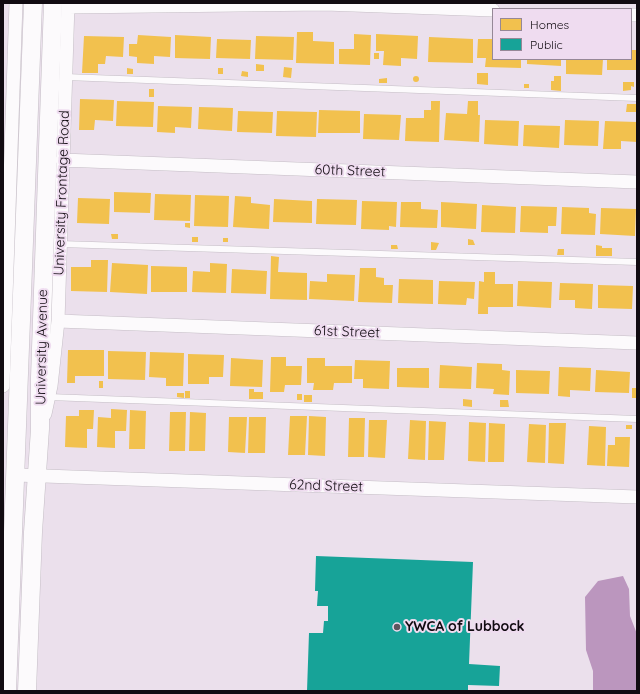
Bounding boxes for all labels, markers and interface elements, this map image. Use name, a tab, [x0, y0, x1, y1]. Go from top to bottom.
legend	[492, 8, 632, 60]
text: Homes	[530, 17, 569, 32]
text: Public	[530, 37, 563, 52]
street label: University Frontage Road	[51, 110, 73, 276]
street label: 60th Street	[314, 161, 386, 181]
street label: University Avenue	[33, 289, 51, 405]
street label: 61st Street	[314, 322, 380, 342]
street label: 62nd Street	[289, 476, 363, 496]
place label: YWCA of Lubbock	[405, 619, 525, 635]
marker: YWCA of Lubbock	[392, 622, 402, 632]

